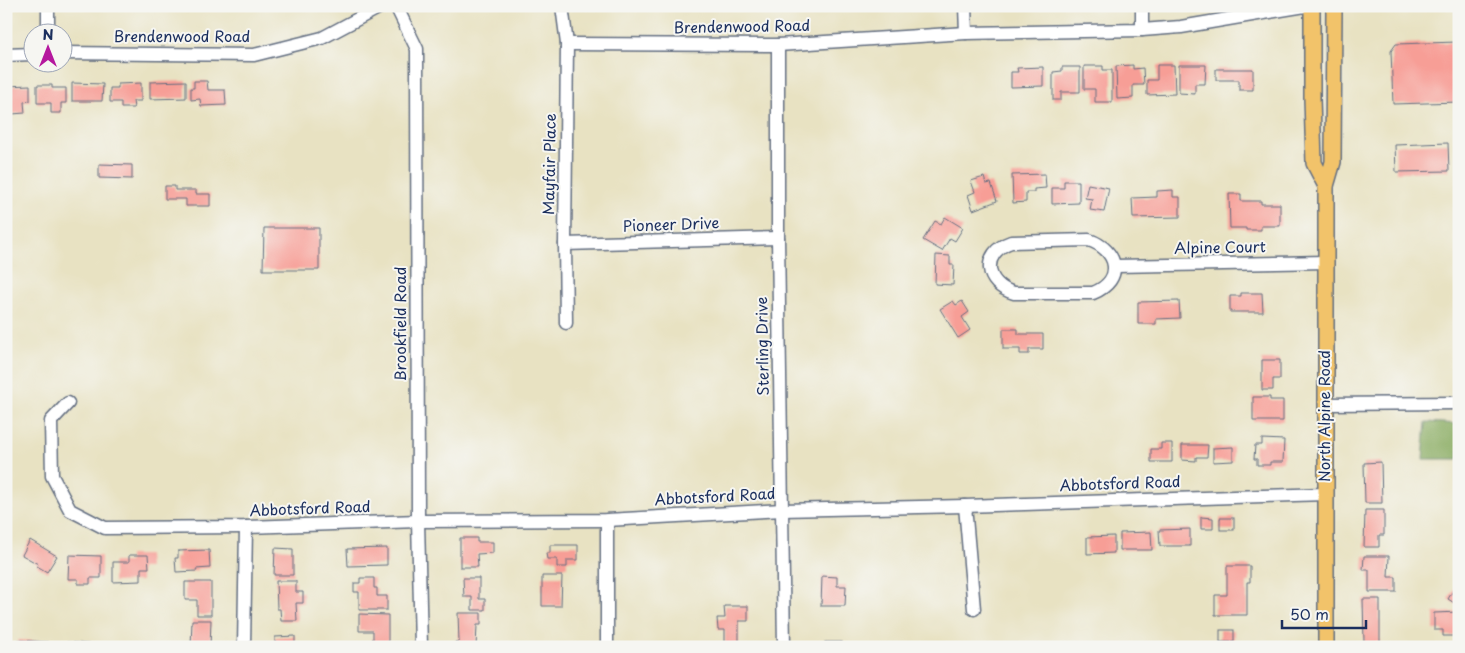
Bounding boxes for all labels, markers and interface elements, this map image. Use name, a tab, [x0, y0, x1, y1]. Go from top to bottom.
street label: Brendenwood Road	[674, 13, 810, 38]
north arrow	[22, 22, 72, 72]
text: N	[42, 24, 54, 45]
street label: Brendenwood Road	[114, 24, 250, 47]
street label: Mayfair Place	[536, 113, 561, 215]
street label: Pioneer Drive	[622, 210, 720, 237]
street label: Alpine Court	[1174, 234, 1266, 259]
street label: Brookfield Road	[388, 267, 411, 381]
street label: Sterling Drive	[749, 296, 774, 396]
street label: North Alpine Road	[1312, 350, 1335, 482]
street label: Abbotsford Road	[1059, 469, 1181, 496]
street label: Abbotsford Road	[654, 481, 776, 510]
street label: Abbotsford Road	[249, 494, 371, 521]
scale bar	[1282, 598, 1366, 630]
text: 50 m	[1290, 602, 1329, 625]

